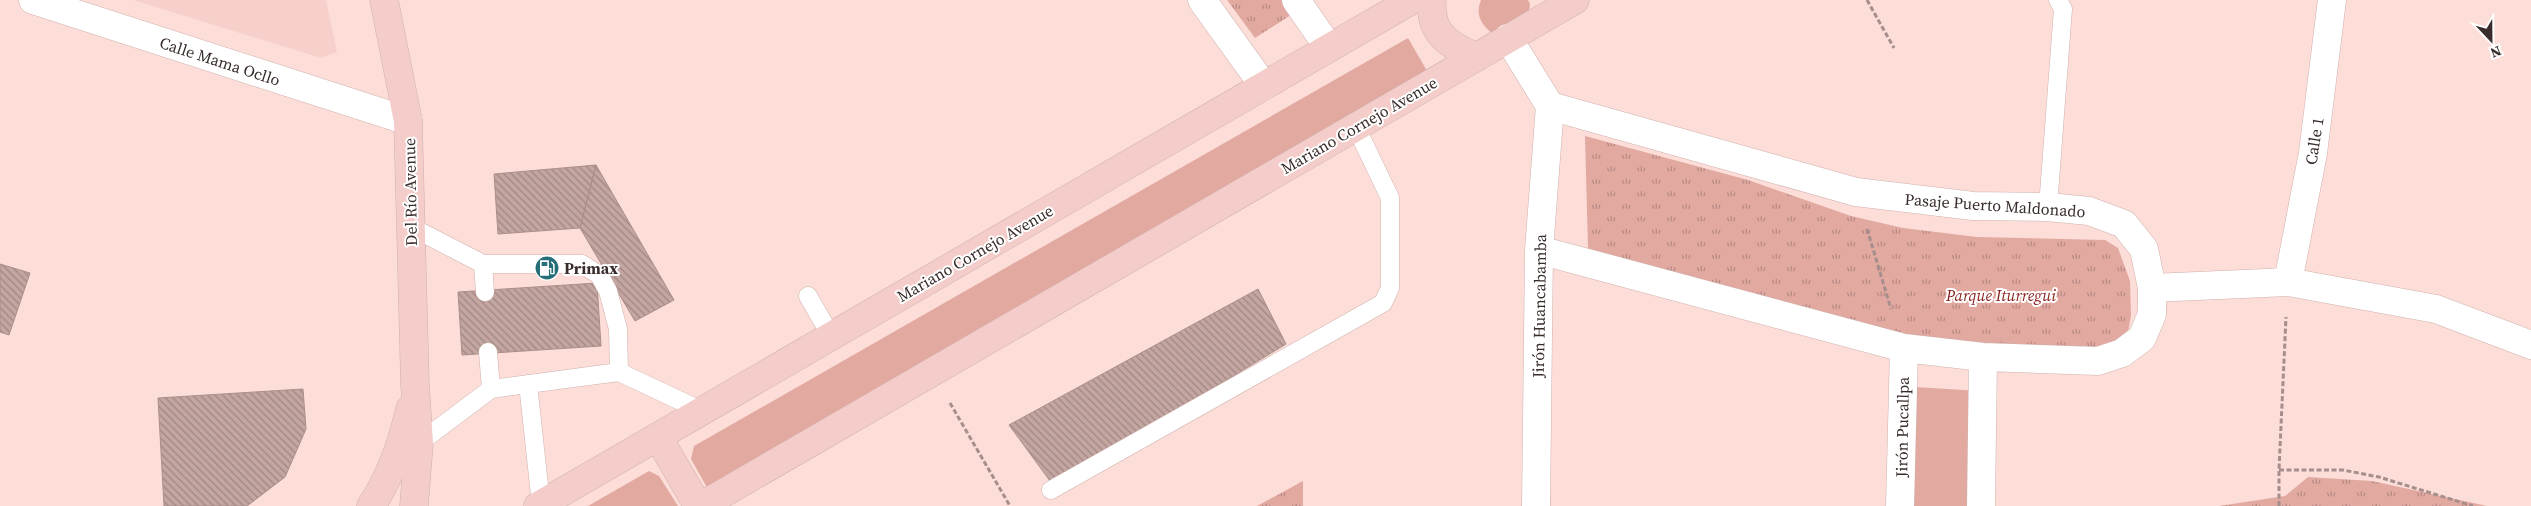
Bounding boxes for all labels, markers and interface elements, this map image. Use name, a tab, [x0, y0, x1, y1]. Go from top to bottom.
north arrow	[2466, 15, 2516, 65]
street label: Calle Mama Ocllo	[157, 31, 283, 91]
text: N	[2487, 41, 2504, 63]
street label: Mariano Cornejo Avenue	[1277, 71, 1441, 179]
street label: Calle 1	[2299, 116, 2329, 166]
street label: Del Río Avenue	[398, 138, 422, 246]
street label: Pasaje Puerto Maldonado	[1904, 188, 2086, 222]
street label: Mariano Cornejo Avenue	[893, 199, 1057, 307]
street label: Jirón Huancabamba	[1527, 233, 1551, 379]
fuel station icon: Primax	[534, 255, 560, 281]
place label: Primax	[564, 257, 618, 279]
park label: Parque Iturregui	[1945, 284, 2056, 306]
street label: Jirón Pucallpa	[1890, 376, 1914, 479]

